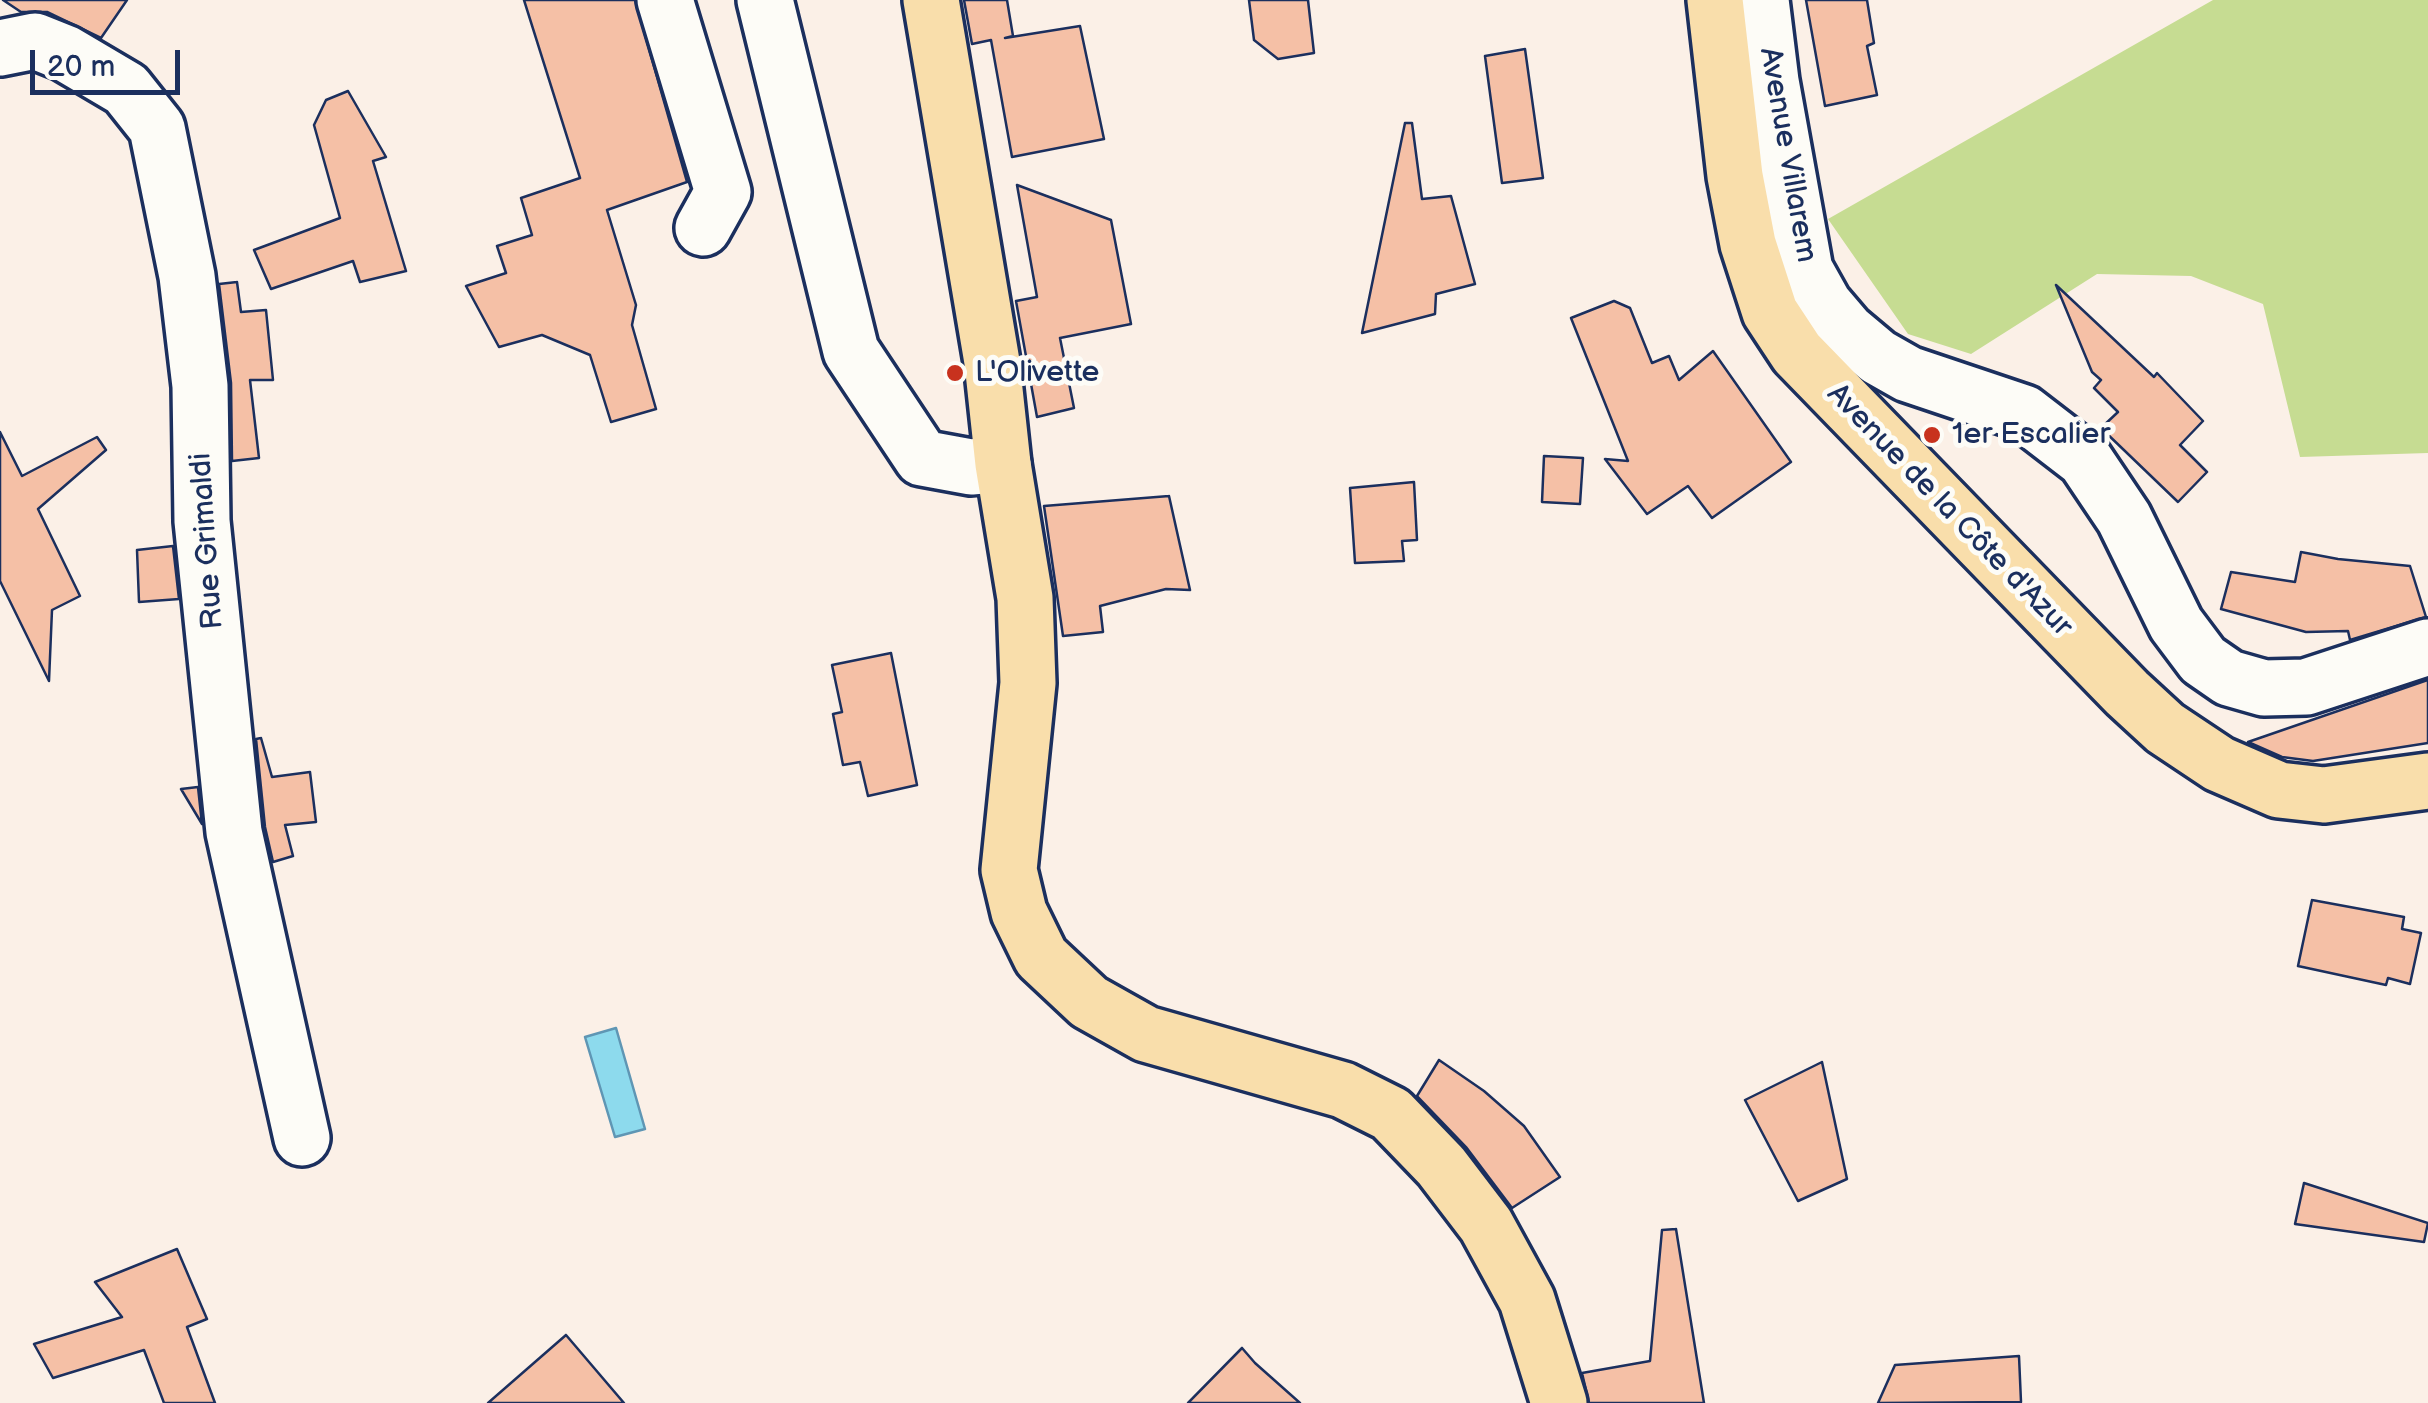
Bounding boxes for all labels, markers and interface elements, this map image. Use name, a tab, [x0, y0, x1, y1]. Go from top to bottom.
scale bar	[35, 30, 185, 92]
street label: Avenue Villarem	[1750, 45, 1824, 265]
text: 20 m	[47, 49, 115, 85]
place label: L'Olivette	[975, 355, 1099, 391]
marker: L'Olivette	[944, 362, 966, 384]
street label: Avenue de la Côte d'Azur	[1819, 377, 2079, 645]
place label: 1er Escalier	[1952, 417, 2110, 453]
marker: 1er Escalier	[1921, 424, 1943, 446]
street label: Rue Grimaldi	[184, 452, 232, 630]

